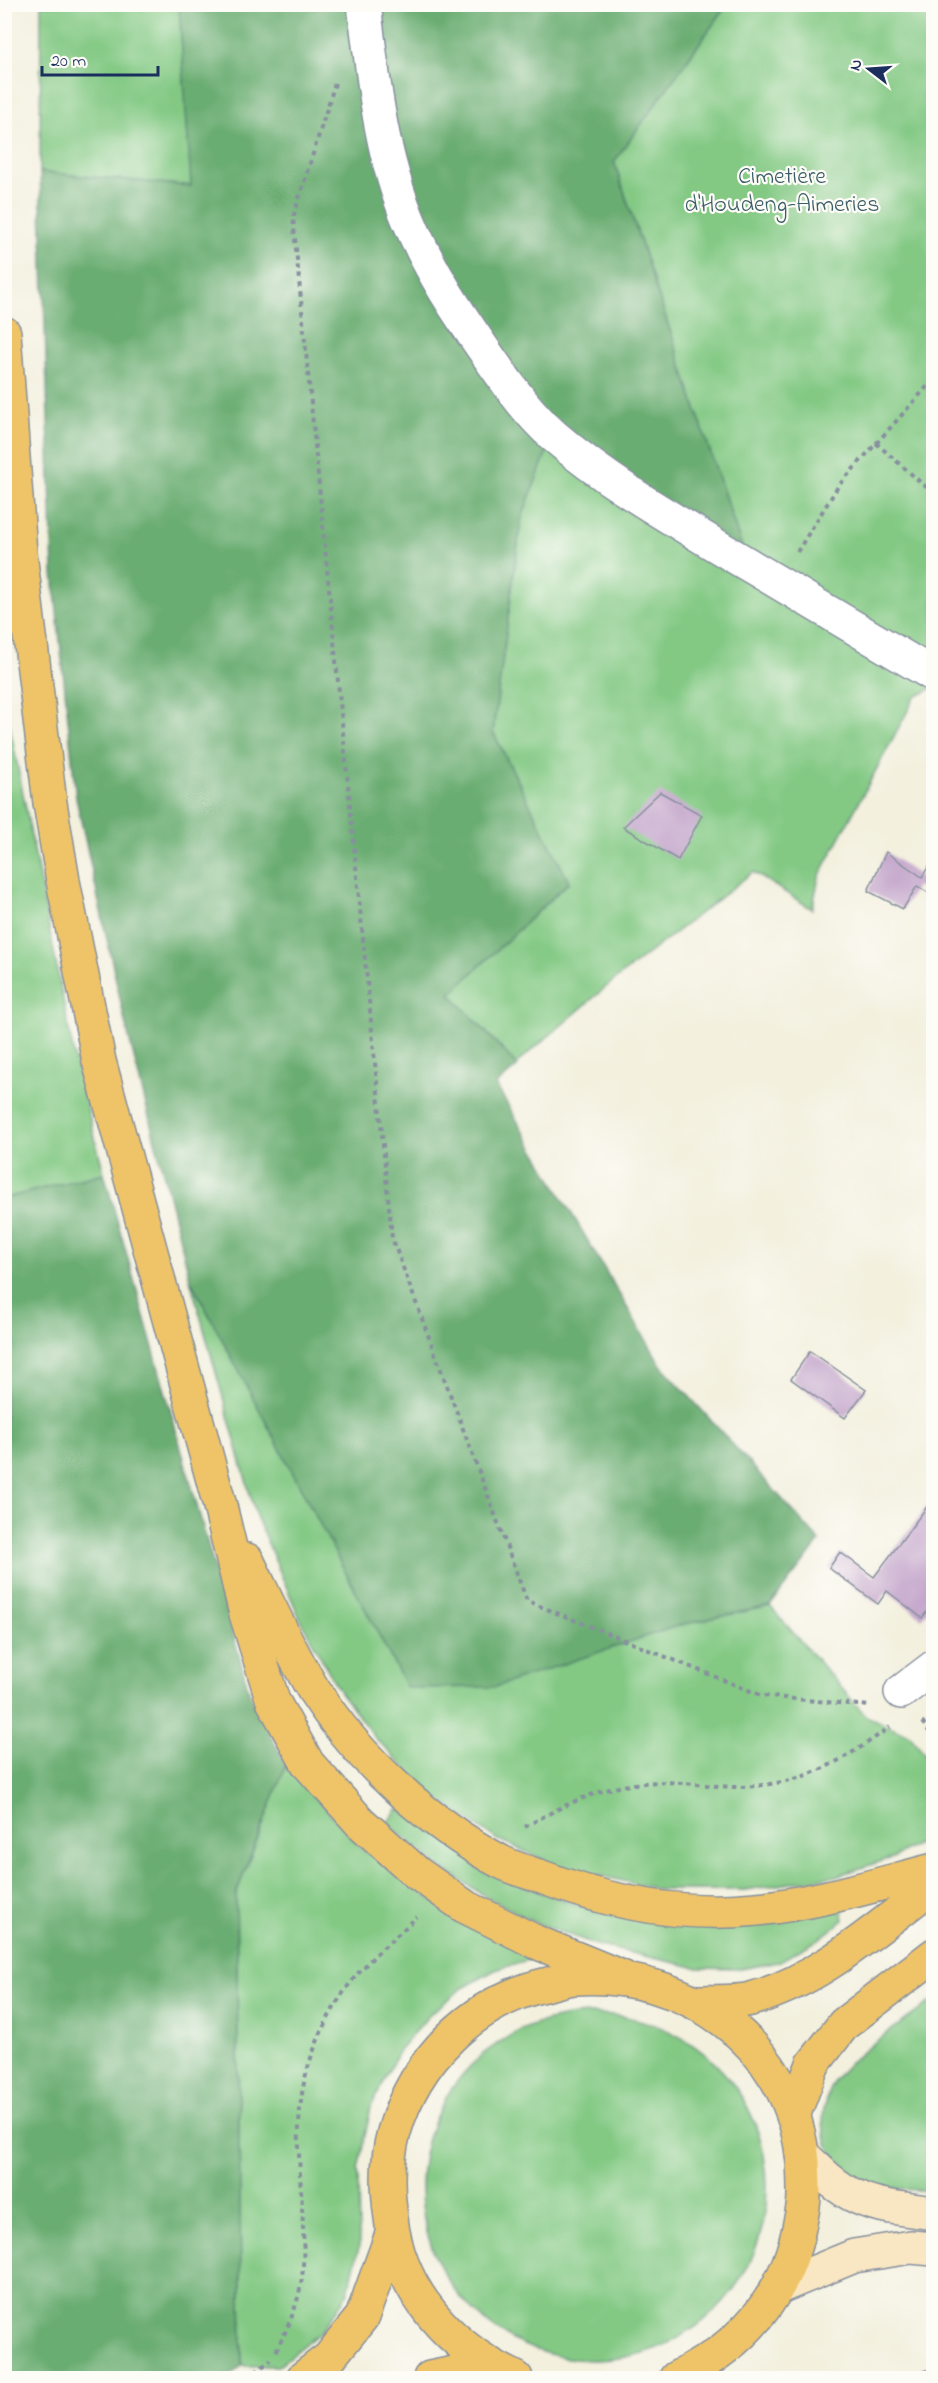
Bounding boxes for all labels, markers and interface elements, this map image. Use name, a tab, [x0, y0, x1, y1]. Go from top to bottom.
scale bar	[42, 39, 158, 77]
north arrow	[839, 39, 899, 99]
text: 20 m	[51, 49, 86, 75]
text: N	[844, 56, 870, 74]
park label: Cimetière d'Houdeng-Aimeries	[684, 160, 880, 223]

